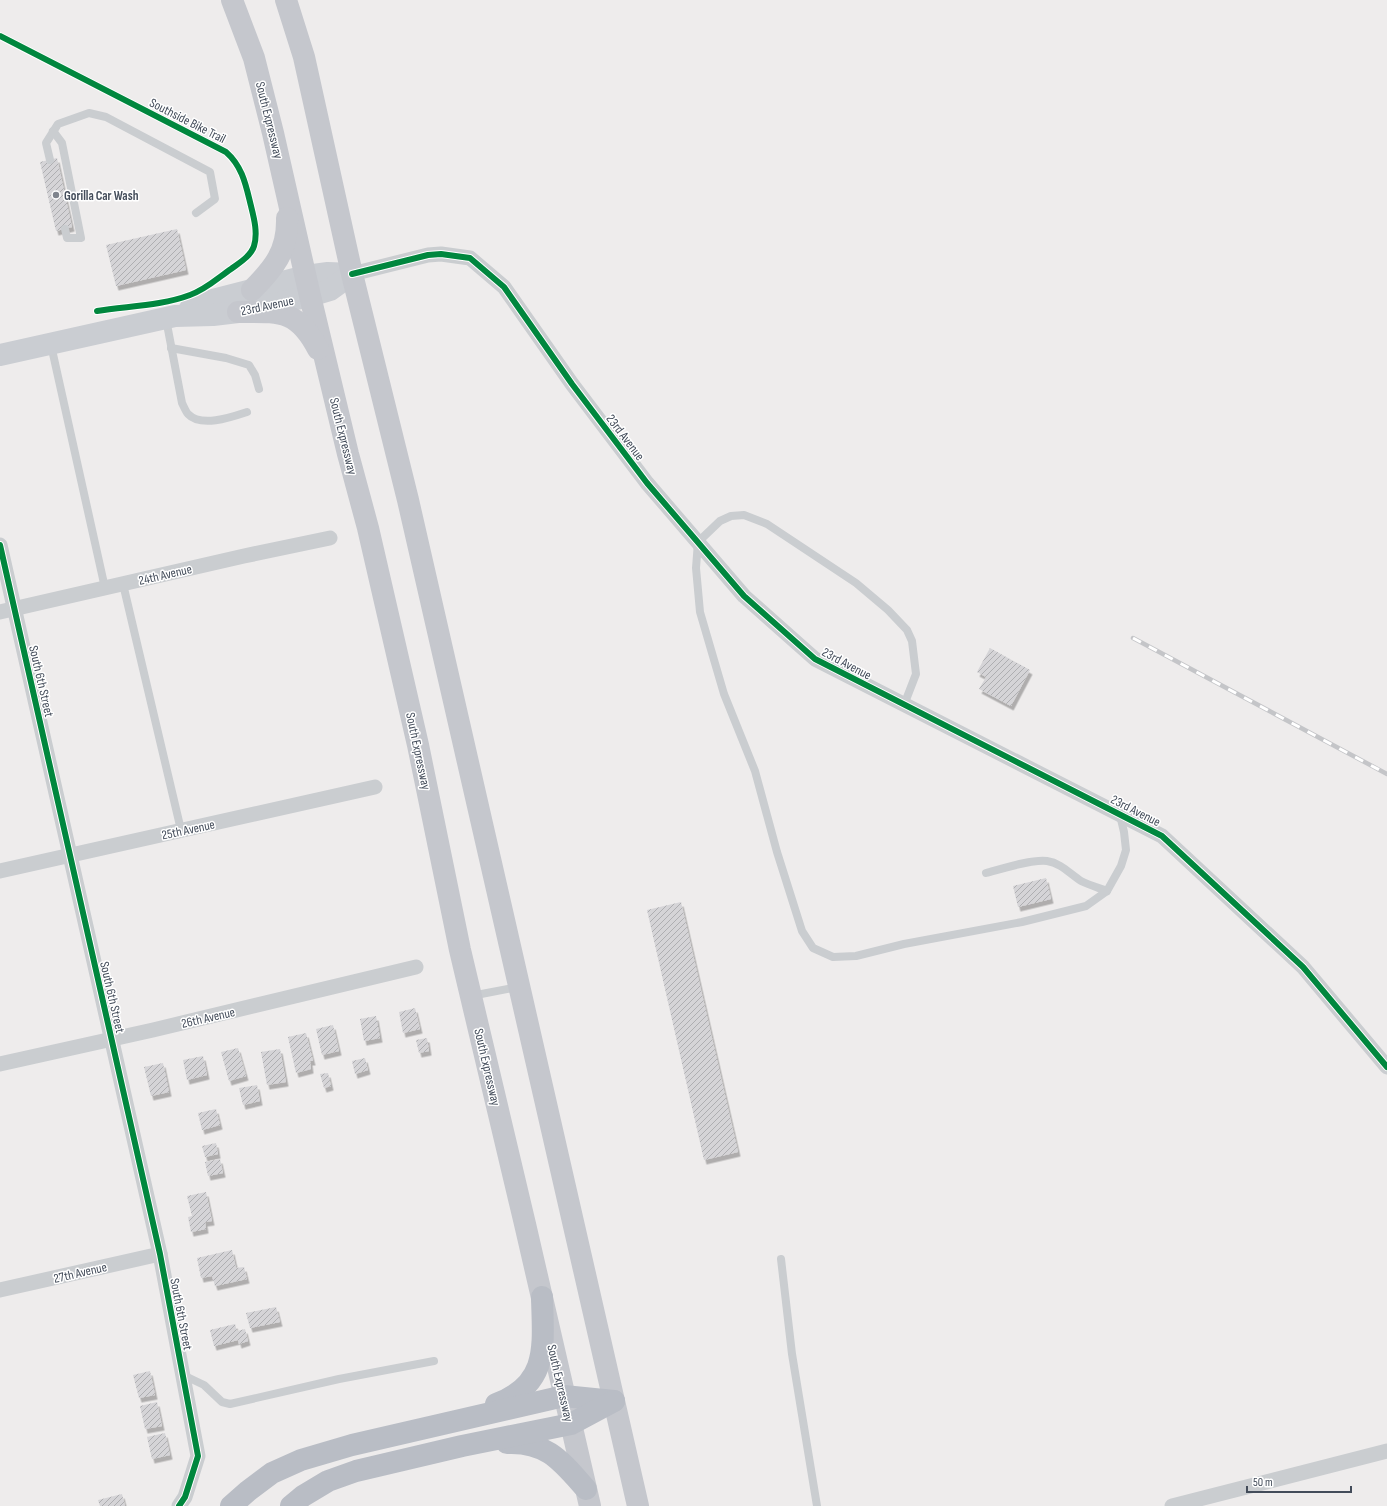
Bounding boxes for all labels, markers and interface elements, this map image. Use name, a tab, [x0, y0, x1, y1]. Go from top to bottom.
street label: South Expressway	[252, 80, 286, 160]
street label: Southside Bike Trail	[147, 95, 228, 147]
place label: Gorilla Car Wash	[64, 188, 139, 204]
marker: Gorilla Car Wash	[51, 190, 61, 200]
street label: 23rd Avenue	[239, 293, 295, 319]
street label: South Expressway	[326, 396, 360, 476]
street label: 23rd Avenue	[603, 411, 648, 464]
street label: 24th Avenue	[137, 561, 193, 589]
street label: South 6th Street	[25, 644, 57, 718]
street label: 23rd Avenue	[819, 644, 874, 684]
street label: South Expressway	[402, 711, 434, 791]
street label: 23rd Avenue	[1108, 792, 1163, 830]
street label: 25th Avenue	[160, 817, 216, 843]
street label: South 6th Street	[96, 960, 128, 1034]
street label: 26th Avenue	[180, 1004, 237, 1032]
street label: South Expressway	[470, 1027, 504, 1107]
street label: 27th Avenue	[52, 1259, 108, 1287]
street label: South 6th Street	[166, 1277, 196, 1351]
street label: South Expressway	[543, 1343, 577, 1423]
scale bar	[1247, 1468, 1351, 1494]
text: 50 m	[1253, 1475, 1273, 1490]

